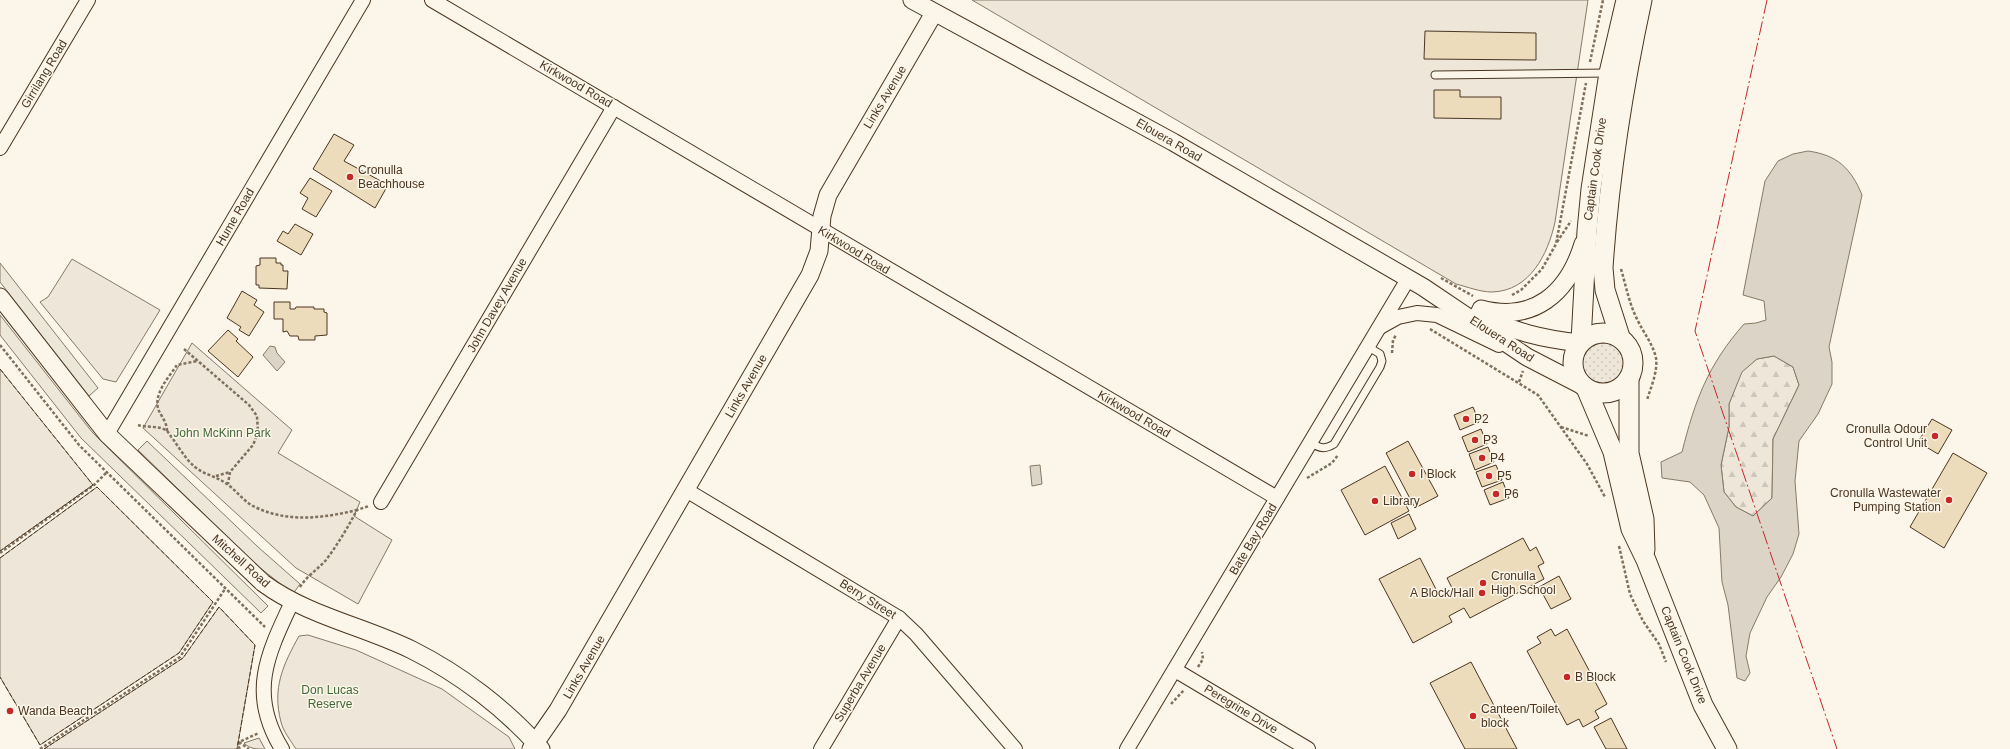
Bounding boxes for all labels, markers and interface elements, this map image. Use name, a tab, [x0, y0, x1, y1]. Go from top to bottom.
street label: Girrilang Road	[18, 37, 70, 111]
street label: Kirkwood Road	[537, 58, 615, 110]
street label: Links Avenue	[861, 63, 909, 131]
street label: Elouera Road	[1134, 116, 1204, 164]
street label: Captain Cook Drive	[1581, 116, 1609, 221]
place label: Cronulla Beachhouse	[358, 163, 425, 191]
marker: Cronulla Beachhouse	[345, 172, 355, 182]
street label: Hume Road	[213, 186, 257, 248]
street label: Kirkwood Road	[816, 223, 892, 277]
street label: John Davey Avenue	[464, 255, 530, 355]
street label: Elouera Road	[1467, 313, 1537, 365]
street label: Links Avenue	[722, 351, 770, 420]
street label: Kirkwood Road	[1095, 388, 1173, 440]
place label: P2	[1474, 412, 1489, 426]
marker: P2	[1461, 414, 1471, 424]
place label: Cronulla Odour Control Unit	[1846, 422, 1928, 450]
park label: John McKinn Park	[173, 426, 272, 440]
marker: Cronulla Odour Control Unit	[1930, 431, 1940, 441]
place label: P3	[1483, 433, 1498, 447]
marker: P3	[1470, 435, 1480, 445]
place label: P4	[1490, 451, 1505, 465]
marker: P4	[1477, 453, 1487, 463]
place label: I Block	[1420, 467, 1457, 481]
marker: I Block	[1407, 469, 1417, 479]
place label: P5	[1497, 469, 1512, 483]
marker: P5	[1484, 471, 1494, 481]
place label: Cronulla Wastewater Pumping Station	[1830, 486, 1941, 514]
place label: P6	[1504, 487, 1519, 501]
marker: P6	[1491, 489, 1501, 499]
place label: Library	[1383, 494, 1420, 508]
marker: Cronulla Wastewater Pumping Station	[1944, 495, 1954, 505]
marker: Library	[1370, 496, 1380, 506]
street label: Bate Bay Road	[1226, 501, 1280, 577]
street label: Mitchell Road	[209, 531, 273, 591]
place label: Cronulla High School	[1491, 569, 1556, 597]
street label: Berry Street	[837, 576, 899, 622]
marker: Cronulla High School	[1478, 578, 1488, 588]
place label: A Block/Hall	[1410, 586, 1474, 600]
marker: A Block/Hall	[1477, 588, 1487, 598]
street label: Captain Cook Drive	[1658, 604, 1710, 706]
street label: Links Avenue	[560, 632, 608, 701]
street label: Superba Avenue	[831, 641, 889, 725]
place label: B Block	[1575, 670, 1617, 684]
marker: B Block	[1562, 672, 1572, 682]
street label: Peregrine Drive	[1202, 682, 1281, 737]
park label: Don Lucas Reserve	[301, 683, 359, 711]
place label: Canteen/Toilet block	[1481, 702, 1558, 730]
place label: Wanda Beach	[18, 704, 93, 718]
marker: Wanda Beach	[5, 706, 15, 716]
marker: Canteen/Toilet block	[1468, 711, 1478, 721]

